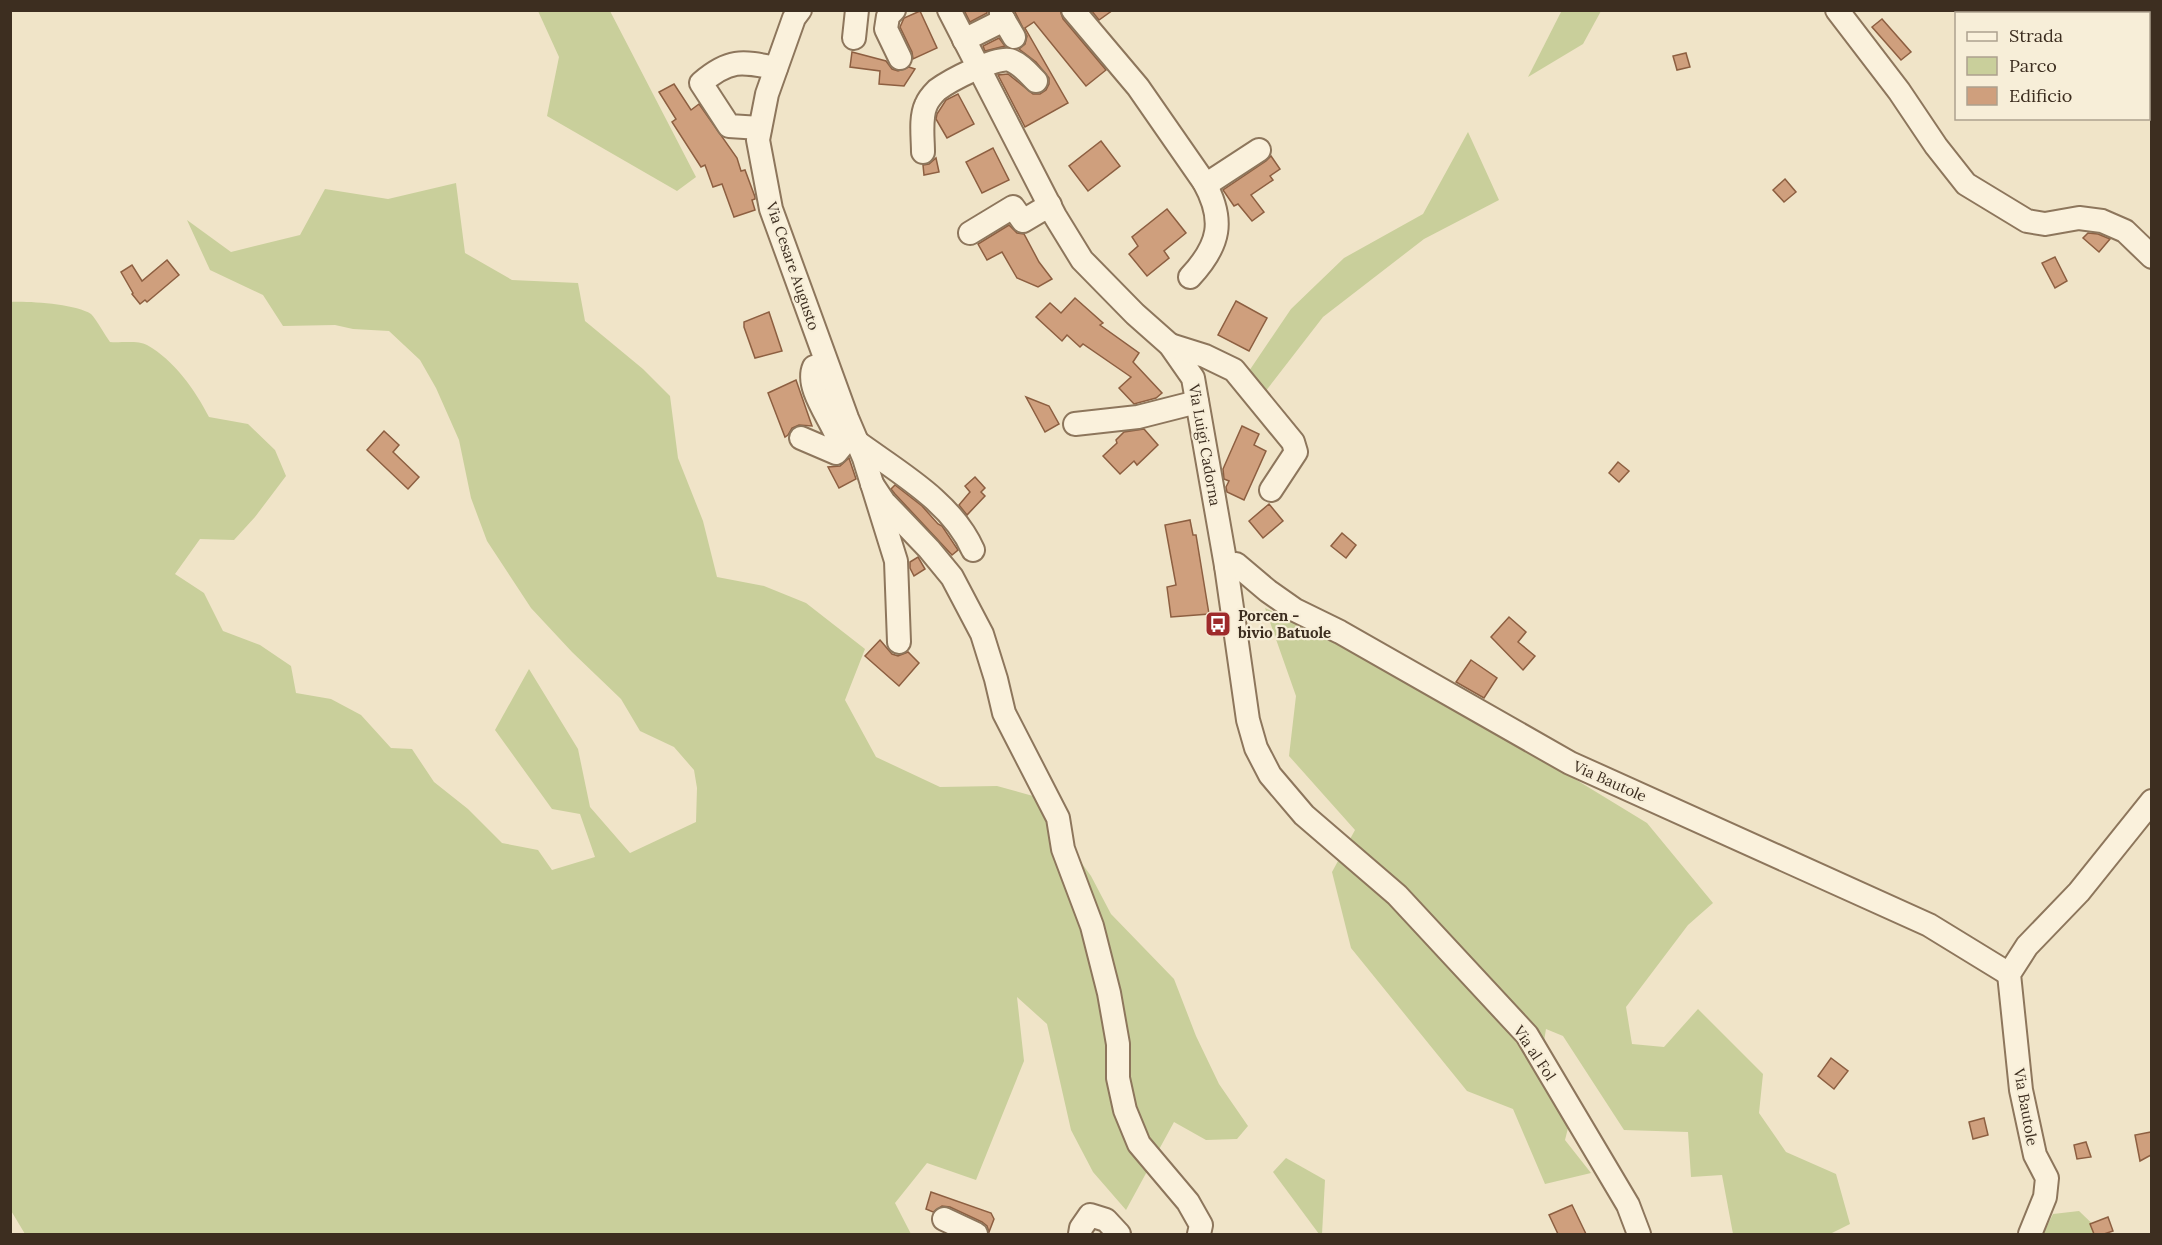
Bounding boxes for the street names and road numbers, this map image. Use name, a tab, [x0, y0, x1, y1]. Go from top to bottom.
street label: Via Cesare Augusto	[762, 198, 824, 333]
street label: Via Luigi Cadorna	[1185, 382, 1225, 508]
street label: Via Bautole	[1570, 756, 1650, 806]
street label: Via al Fol	[1509, 1021, 1560, 1084]
street label: Via Bautole	[2010, 1066, 2042, 1147]

